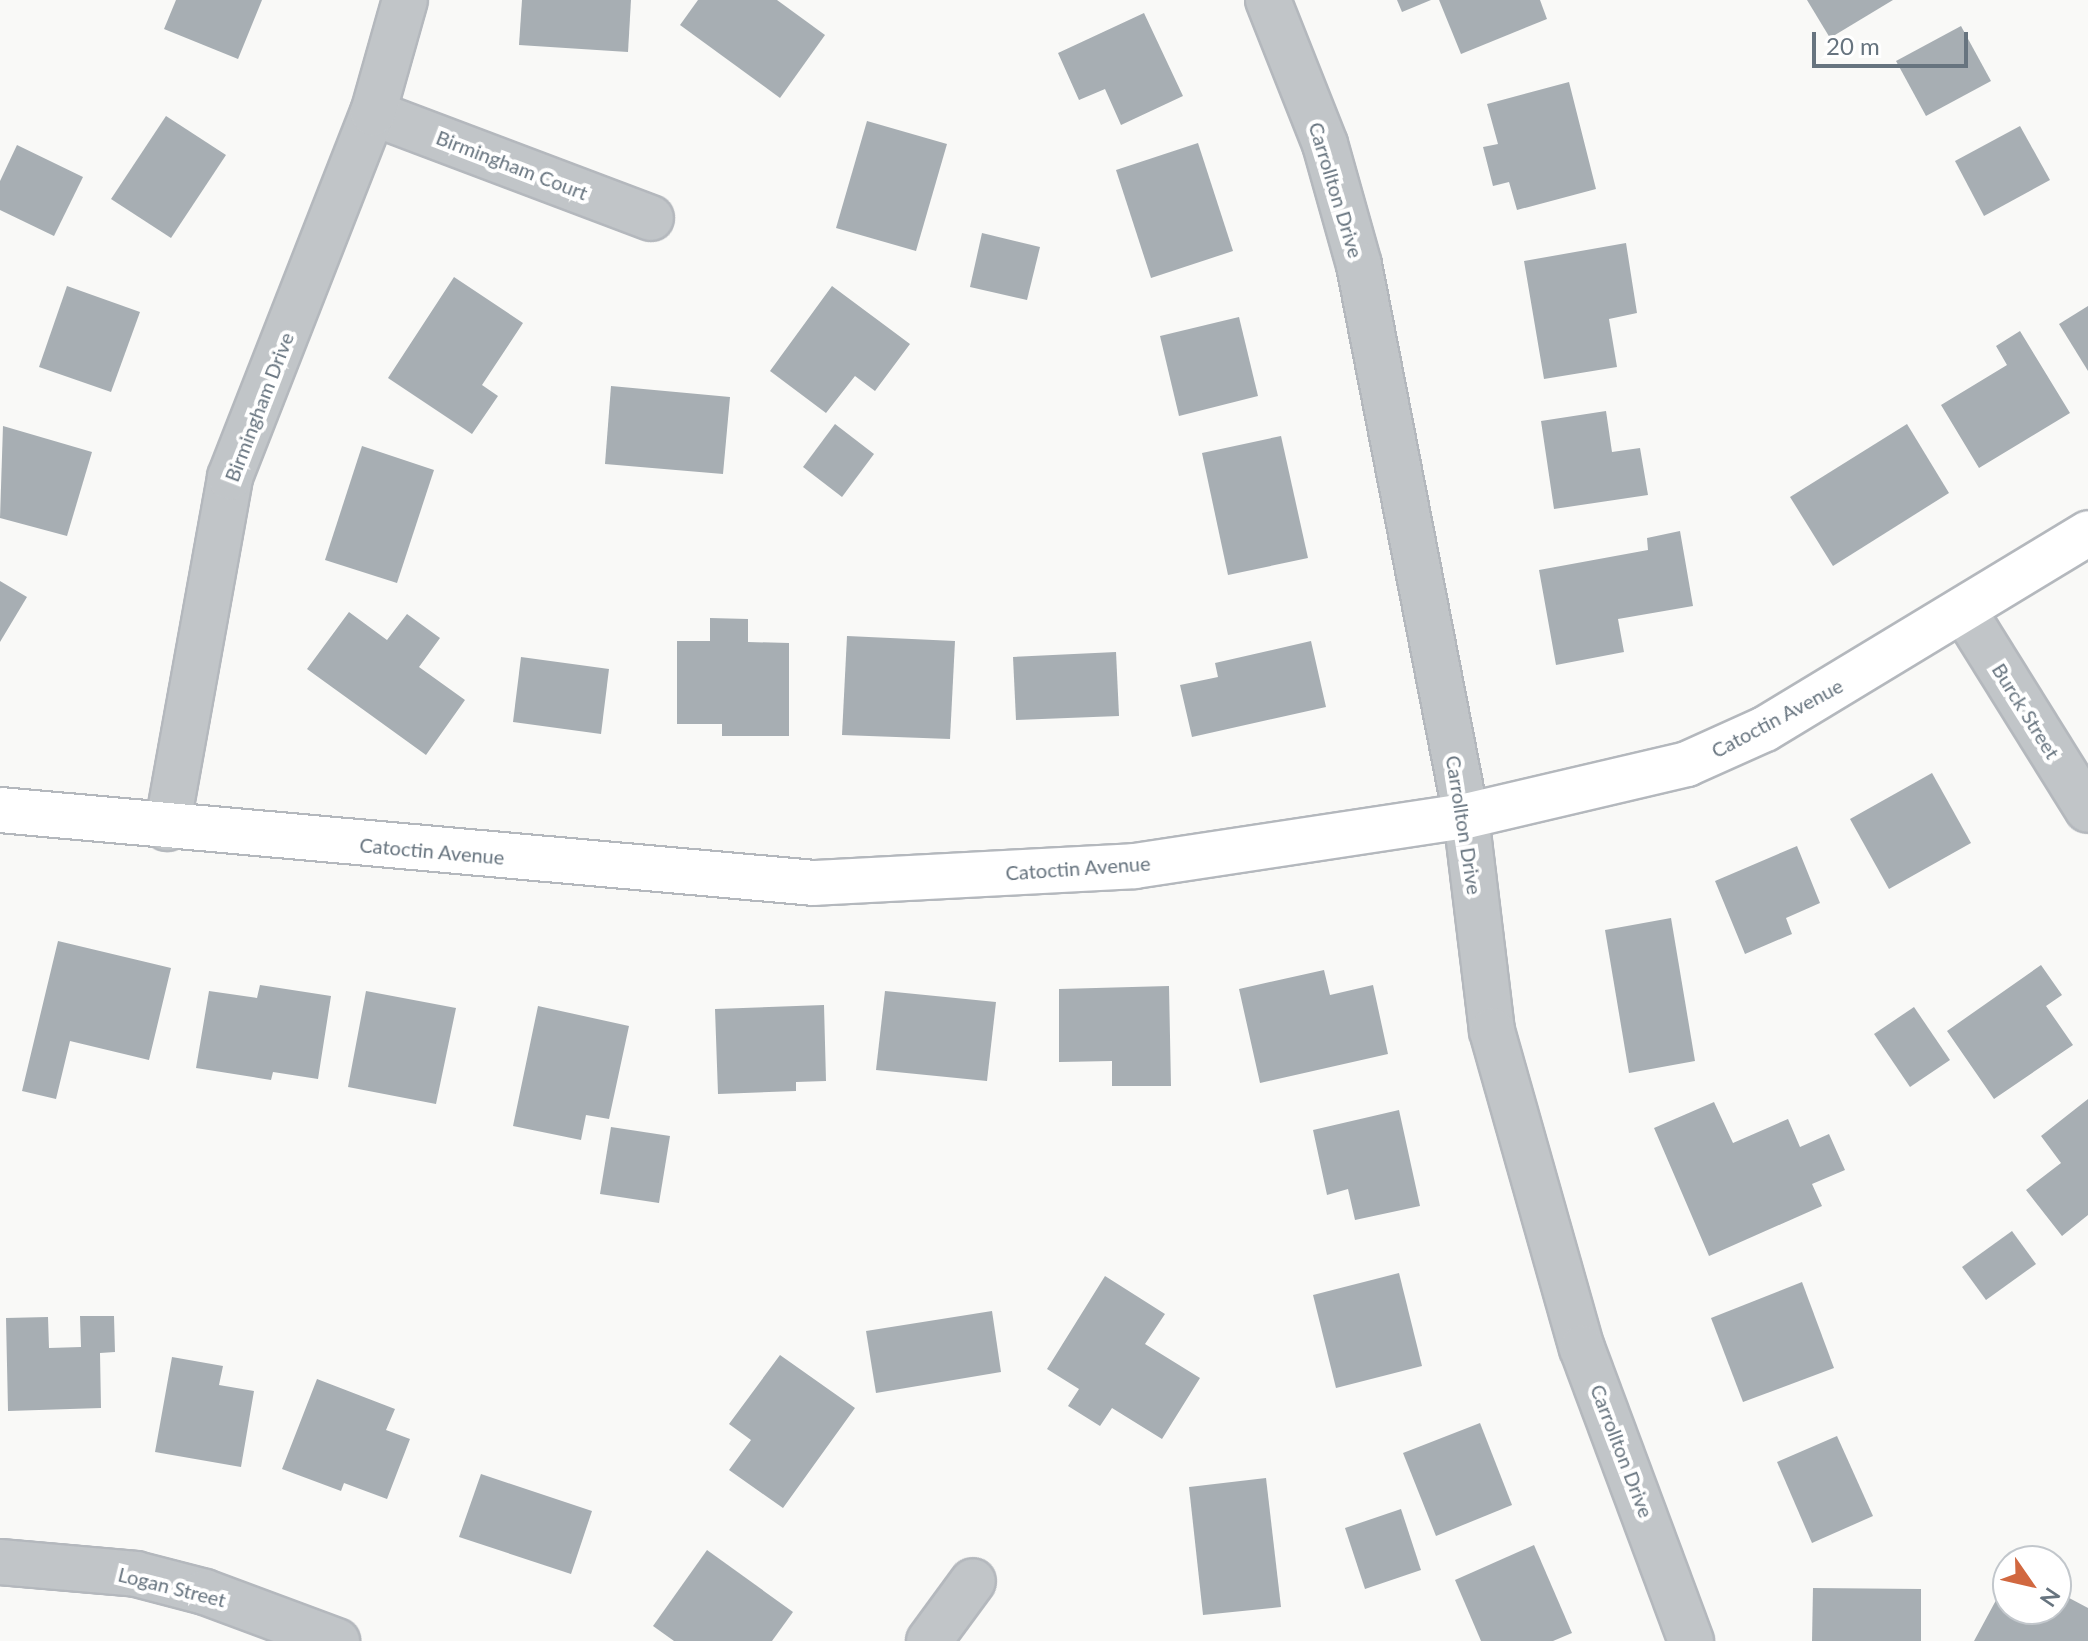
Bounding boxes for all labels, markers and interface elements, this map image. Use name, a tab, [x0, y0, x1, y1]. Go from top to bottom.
scale bar	[1816, 16, 1972, 66]
text: 20 m	[1826, 31, 1880, 60]
street label: Carrollton Drive	[1304, 119, 1368, 261]
street label: Birmingham Court	[433, 125, 591, 205]
street label: Birmingham Drive	[219, 329, 299, 485]
street label: Burck Street	[1987, 659, 2065, 763]
street label: Catoctin Avenue	[1707, 673, 1847, 763]
street label: Carrollton Drive	[1441, 754, 1487, 896]
street label: Catoctin Avenue	[358, 833, 506, 869]
street label: Catoctin Avenue	[1004, 851, 1152, 885]
street label: Carrollton Drive	[1586, 1381, 1658, 1521]
north arrow	[1992, 1545, 2072, 1625]
street label: Logan Street	[116, 1562, 228, 1612]
text: N	[2035, 1583, 2067, 1612]

